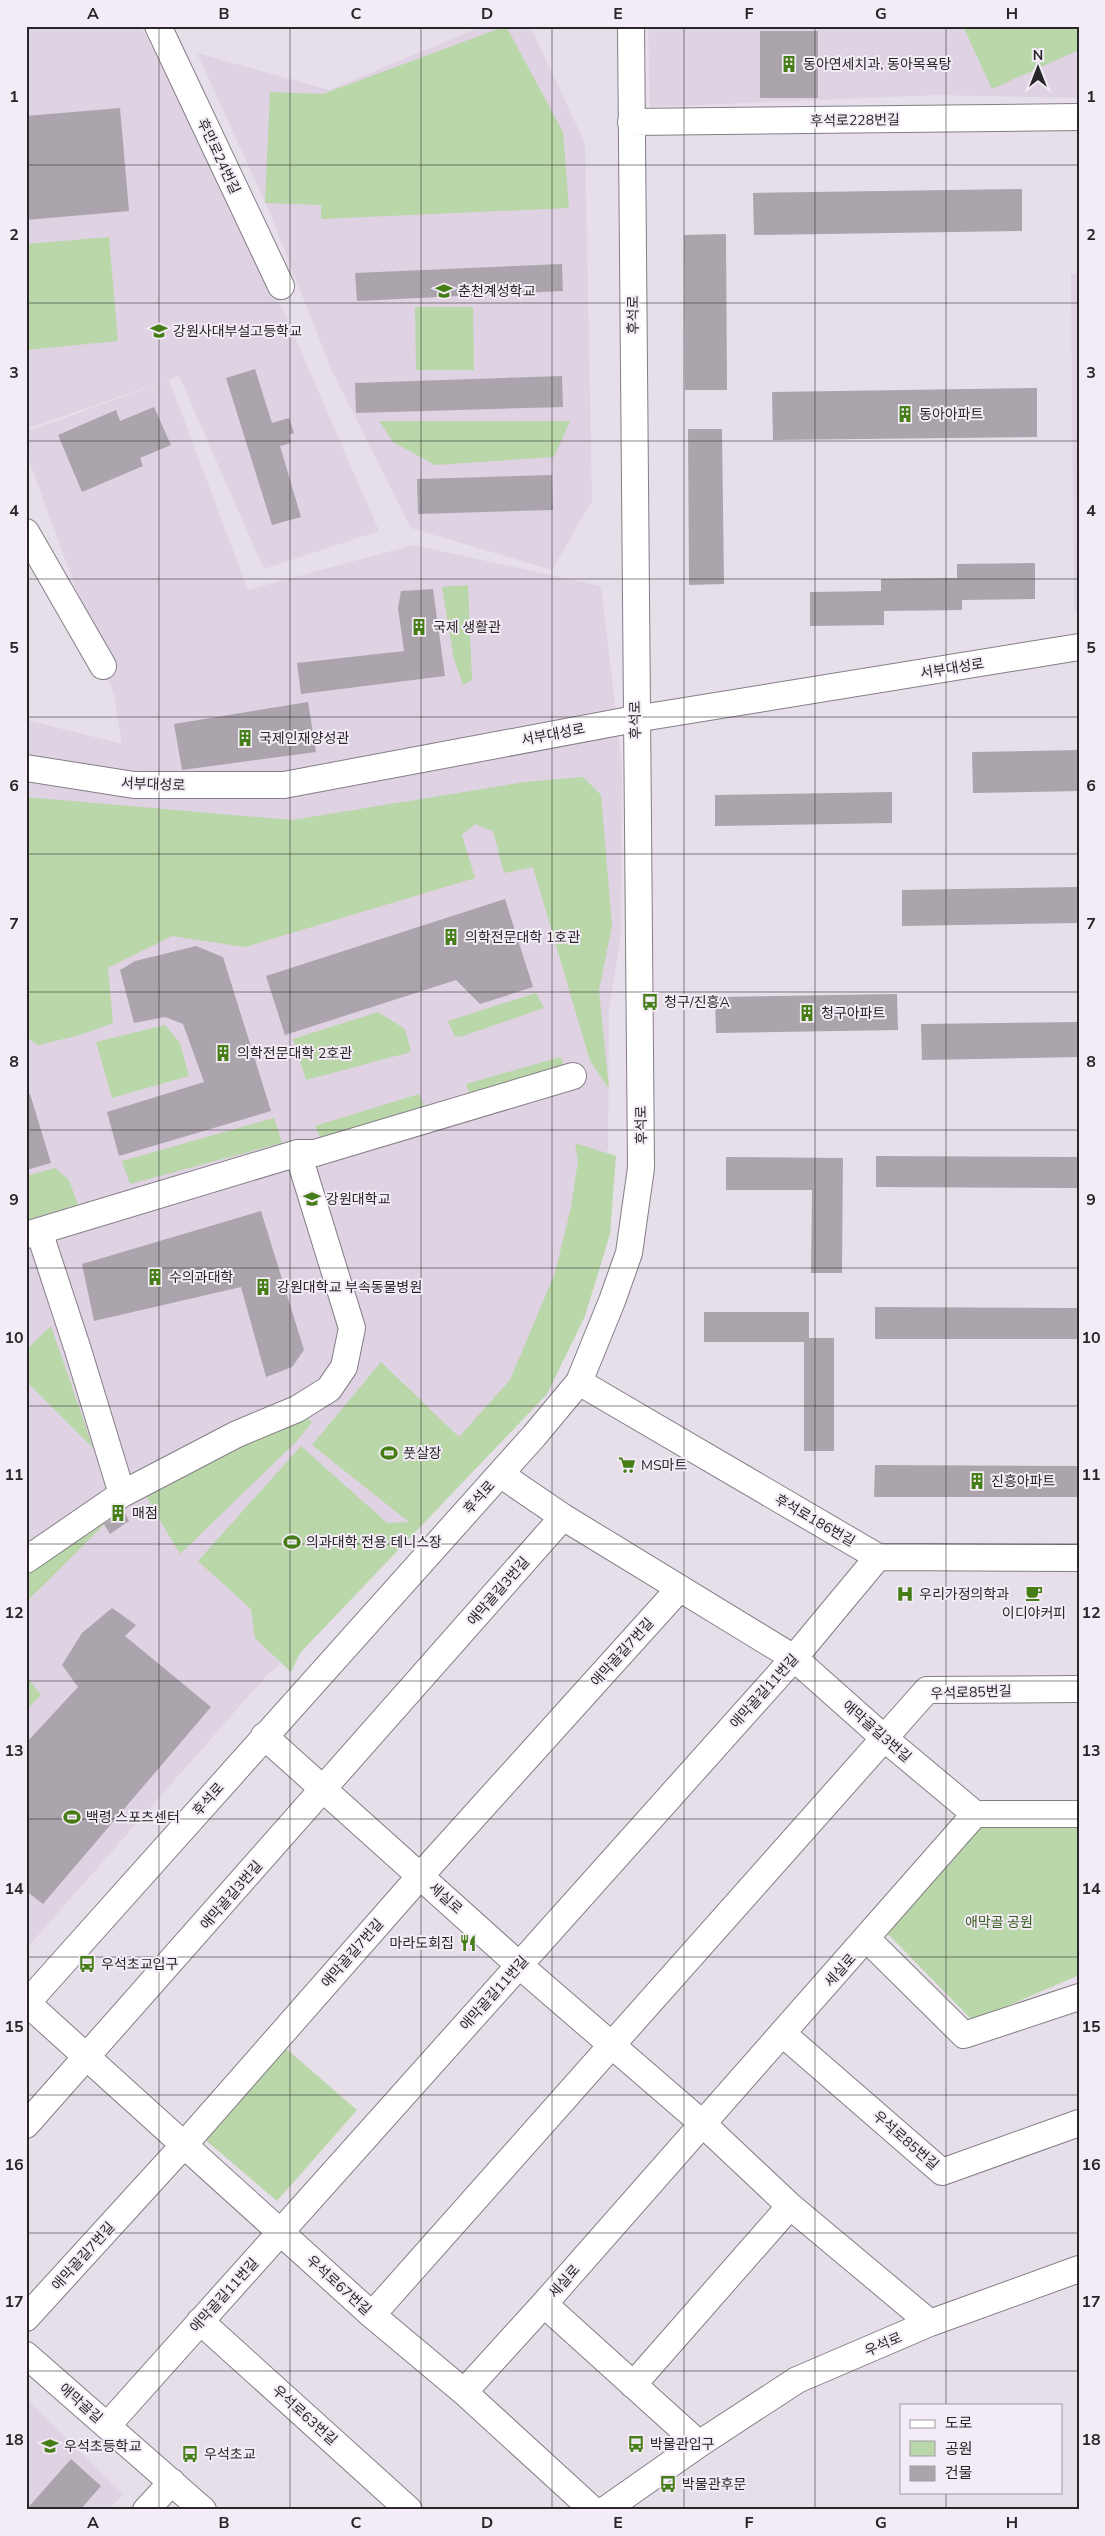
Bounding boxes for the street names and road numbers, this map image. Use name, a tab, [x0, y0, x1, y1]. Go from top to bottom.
street label: 후석로228번길	[810, 110, 900, 131]
street label: 후만로24번길	[193, 115, 244, 197]
street label: 후석로	[624, 296, 643, 334]
street label: 서부대성로	[919, 654, 985, 683]
street label: 후석로	[626, 700, 645, 739]
street label: 서부대성로	[520, 719, 587, 750]
street label: 서부대성로	[120, 774, 186, 795]
street label: 후석로	[632, 1105, 651, 1144]
street label: 후석로	[459, 1477, 499, 1518]
street label: 후석로186번길	[771, 1490, 858, 1551]
street label: 애막골길3번길	[463, 1553, 534, 1630]
street label: 애막골길7번길	[587, 1614, 658, 1691]
street label: 애막골길11번길	[726, 1650, 803, 1733]
street label: 우석로85번길	[930, 1682, 1012, 1703]
street label: 애막골길3번길	[838, 1696, 915, 1767]
street label: 후석로	[188, 1779, 228, 1820]
street label: 애막골길3번길	[196, 1857, 267, 1934]
street label: 세실로	[425, 1878, 466, 1918]
street label: 애막골길7번길	[317, 1915, 388, 1992]
street label: 세실로	[820, 1950, 860, 1991]
street label: 애막골길11번길	[456, 1952, 533, 2035]
street label: 우석로85번길	[869, 2107, 943, 2174]
street label: 애막골길7번길	[48, 2218, 119, 2295]
street label: 우석로67번길	[302, 2251, 375, 2320]
street label: 애막골길11번길	[186, 2254, 263, 2337]
street label: 세실로	[545, 2260, 584, 2302]
street label: 우석로	[862, 2328, 905, 2361]
street label: 애막골길	[55, 2379, 106, 2427]
street label: 우석로63번길	[268, 2381, 341, 2450]

